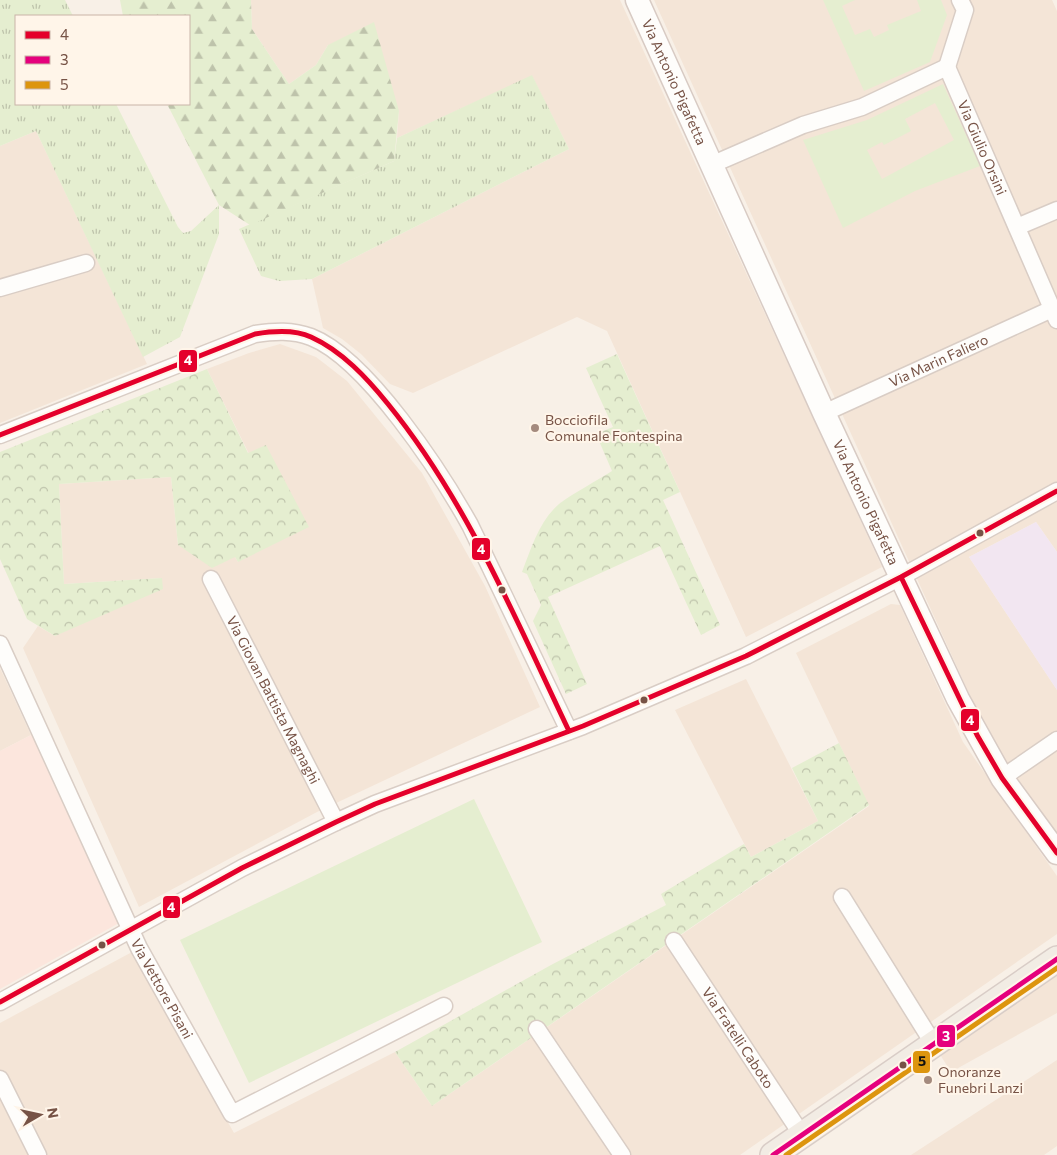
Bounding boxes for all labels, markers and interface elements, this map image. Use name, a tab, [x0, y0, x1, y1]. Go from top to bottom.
legend	[15, 15, 190, 105]
street label: Via Antonio Pigafetta	[639, 16, 710, 147]
text: 4	[60, 25, 69, 43]
text: 3	[60, 50, 69, 68]
text: 5	[60, 75, 69, 93]
street label: Via Giulio Orsini	[954, 98, 1011, 197]
street label: Via Marin Faliero	[886, 330, 991, 390]
line badge: 4	[178, 349, 198, 373]
text: 4	[184, 351, 193, 368]
place label: Bocciofila Comunale Fontespina	[545, 411, 683, 444]
marker: Bocciofila Comunale Fontespina	[529, 422, 541, 434]
street label: Via Antonio Pigafetta	[830, 437, 903, 567]
unlabelled marker	[975, 528, 985, 538]
line badge: 4	[471, 537, 491, 561]
text: 4	[477, 540, 486, 557]
unlabelled marker	[497, 585, 507, 595]
street label: Via Giovan Battista Magnaghi	[223, 613, 324, 787]
unlabelled marker	[639, 695, 649, 705]
line badge: 4	[960, 708, 980, 732]
text: 4	[966, 711, 975, 728]
line badge: 4	[162, 895, 181, 919]
text: 4	[167, 898, 176, 915]
street label: Via Vettore Pisani	[128, 936, 197, 1042]
unlabelled marker	[97, 940, 107, 950]
street label: Via Fratelli Caboto	[699, 984, 778, 1091]
line badge: 3	[936, 1024, 956, 1048]
text: 3	[942, 1027, 950, 1044]
line badge: 5	[912, 1050, 931, 1074]
text: 5	[918, 1052, 926, 1069]
unlabelled marker	[898, 1060, 908, 1070]
place label: Onoranze Funebri Lanzi	[938, 1063, 1023, 1096]
marker: Onoranze Funebri Lanzi	[922, 1074, 934, 1086]
north arrow	[15, 1090, 65, 1140]
text: N	[44, 1106, 63, 1119]

